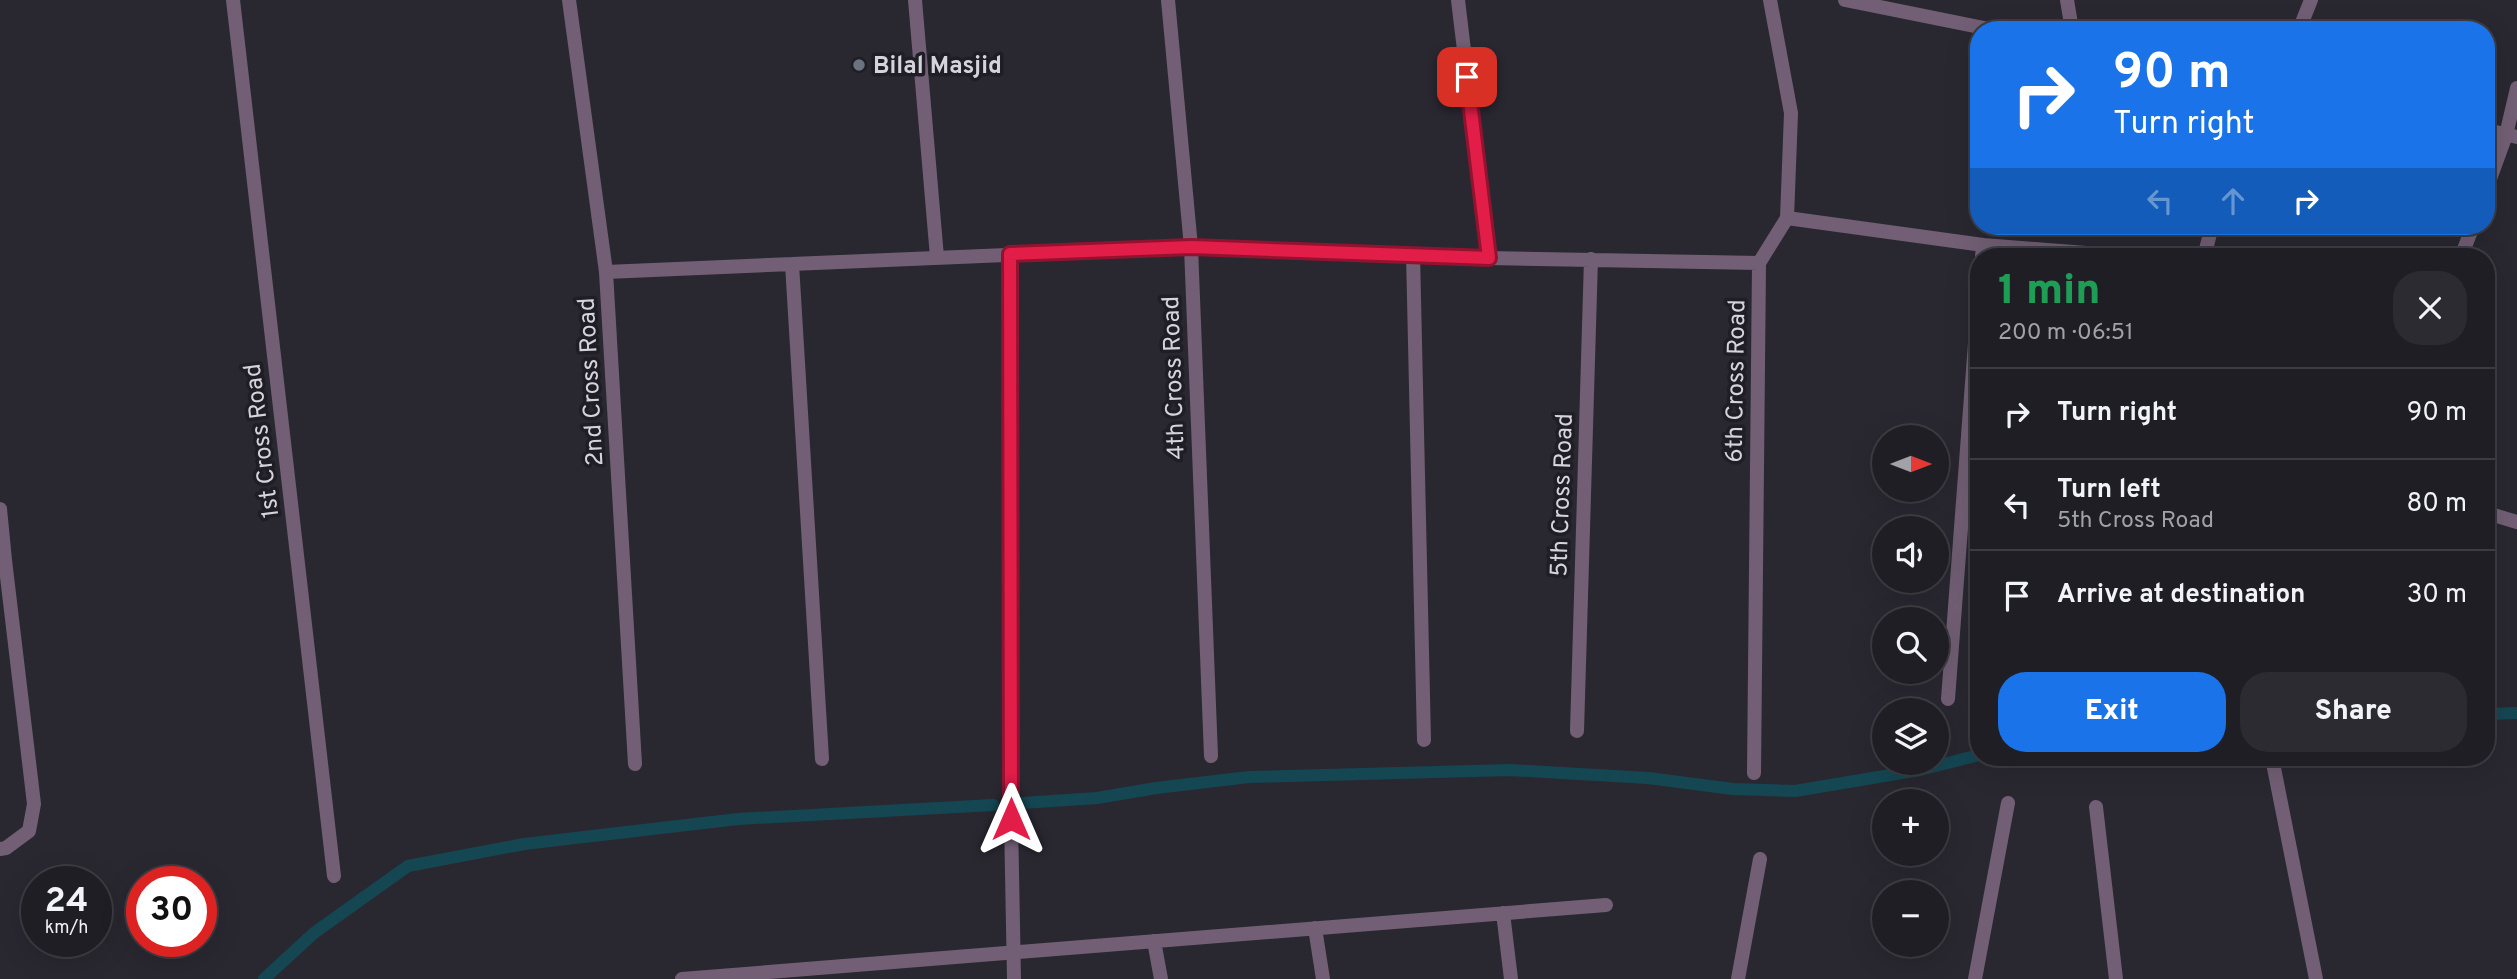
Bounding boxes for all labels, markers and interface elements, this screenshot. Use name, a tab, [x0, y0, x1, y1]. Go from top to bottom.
text: 90 m	[2113, 44, 2231, 106]
pin	[1437, 47, 1497, 107]
icon: right	[1998, 49, 2089, 140]
place label: Bilal Masjid	[873, 52, 1002, 82]
marker: Bilal Masjid	[851, 57, 867, 73]
icon: arrive	[1448, 58, 1486, 96]
text: Turn right	[2113, 105, 2255, 145]
icon: left	[2141, 182, 2179, 220]
icon: ahead	[2214, 182, 2252, 220]
icon: right	[2287, 182, 2325, 220]
text: 1 min	[1998, 266, 2101, 319]
button: close	[2393, 271, 2467, 345]
street label: 4th Cross Road	[1157, 296, 1193, 460]
street label: 2nd Cross Road	[573, 297, 611, 467]
street label: 6th Cross Road	[1721, 299, 1753, 463]
text: 200 m · 06:51	[1998, 319, 2134, 348]
street label: 1st Cross Road	[239, 362, 287, 520]
icon: right	[1998, 395, 2036, 433]
text: Turn right	[2057, 397, 2177, 430]
text: 90 m	[2407, 397, 2467, 430]
street label: 5th Cross Road	[1545, 413, 1581, 577]
north arrow	[1872, 425, 1950, 502]
map controls	[1872, 425, 1949, 957]
text: Turn left	[2057, 474, 2161, 507]
icon: left	[1998, 486, 2036, 524]
text: 80 m	[2407, 488, 2467, 521]
text: 5th Cross Road	[2057, 507, 2214, 536]
button: sound	[1872, 516, 1949, 593]
icon: arrive	[1998, 577, 2036, 615]
text: Arrive at destination	[2057, 579, 2305, 612]
text: 30 m	[2407, 579, 2467, 612]
button: search	[1872, 607, 1949, 684]
button: Exit	[1998, 672, 2226, 752]
button: Share	[2240, 672, 2467, 752]
button: layers	[1872, 698, 1949, 775]
position arrow	[974, 782, 1048, 856]
button: +	[1872, 789, 1949, 866]
speed limit sign: 30	[126, 866, 217, 957]
text: 24	[45, 880, 88, 924]
button: −	[1872, 880, 1949, 957]
text: km/h	[45, 917, 88, 940]

